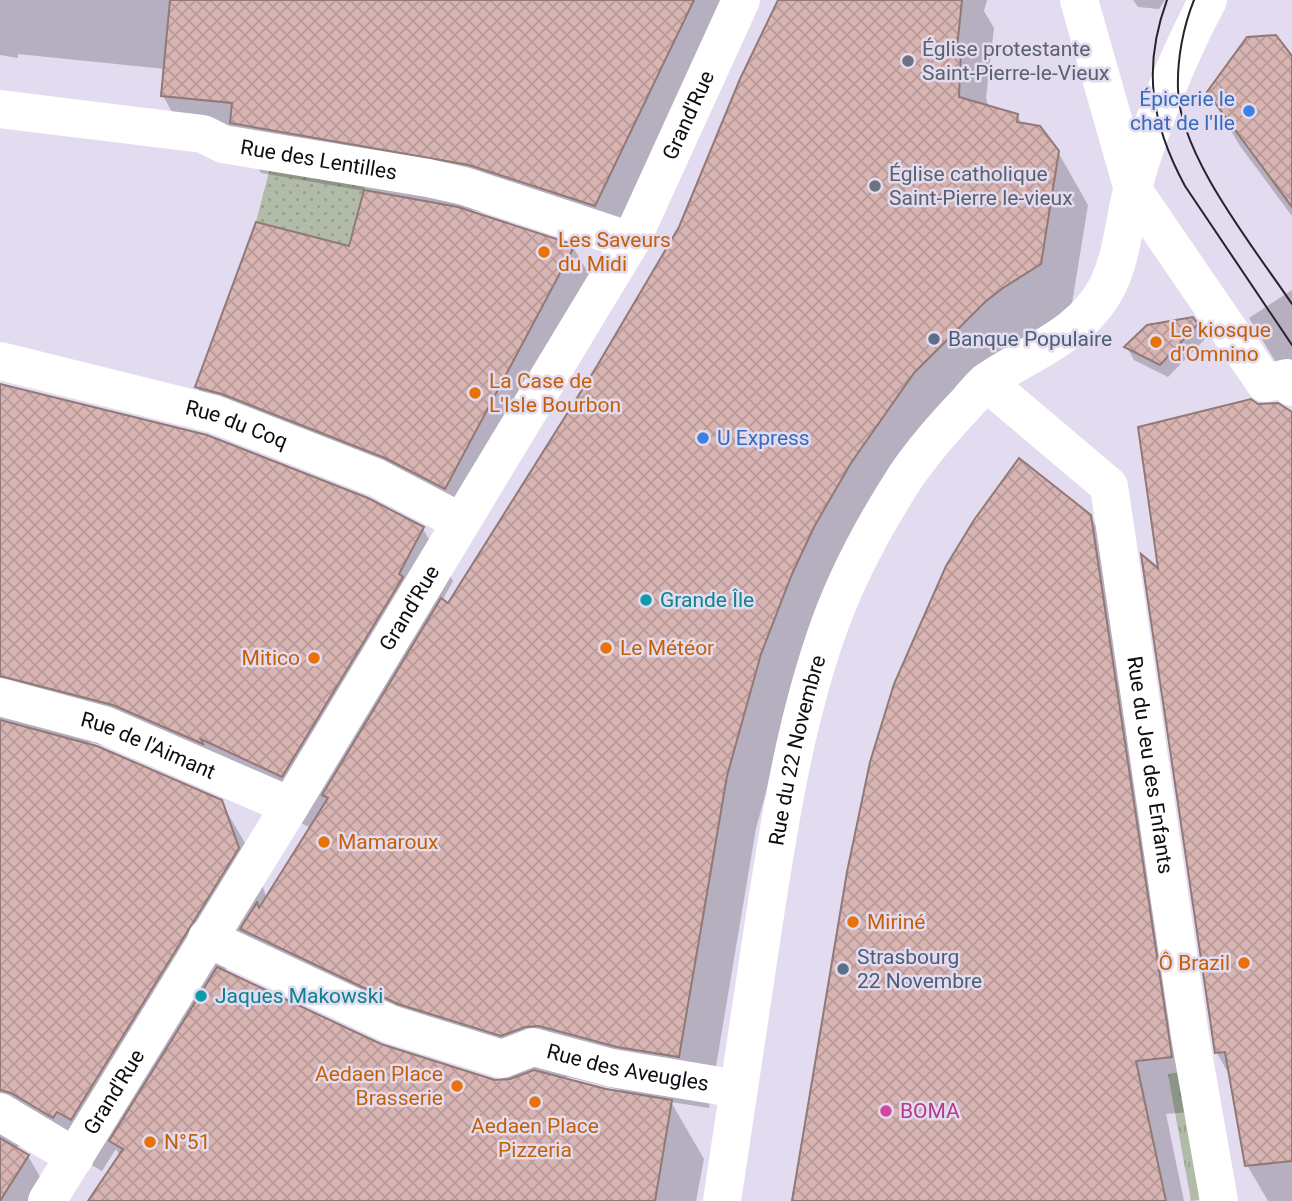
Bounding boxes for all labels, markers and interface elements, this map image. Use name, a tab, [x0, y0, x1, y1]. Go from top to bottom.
place label: Église protestante Saint-Pierre-le-Vieux	[922, 37, 1109, 85]
marker: Église protestante Saint-Pierre-le-Vieux	[900, 53, 916, 69]
street label: Grand'Rue	[658, 67, 719, 163]
place label: Épicerie le chat de l'Ile	[1130, 87, 1235, 135]
marker: Épicerie le chat de l'Ile	[1241, 103, 1257, 119]
street label: Rue des Lentilles	[239, 135, 399, 185]
place label: Église catholique Saint-Pierre le-vieux	[889, 162, 1073, 210]
marker: Église catholique Saint-Pierre le-vieux	[867, 178, 883, 194]
place label: Les Saveurs du Midi	[558, 228, 671, 276]
marker: Les Saveurs du Midi	[536, 244, 552, 260]
place label: Le kiosque d'Omnino	[1170, 318, 1271, 366]
place label: Banque Populaire	[948, 327, 1112, 351]
marker: Banque Populaire	[926, 331, 942, 347]
marker: Le kiosque d'Omnino	[1148, 334, 1164, 350]
place label: La Case de L'Isle Bourbon	[489, 369, 621, 417]
marker: La Case de L'Isle Bourbon	[467, 385, 483, 401]
street label: Rue du Coq	[183, 395, 291, 454]
place label: U Express	[717, 426, 810, 450]
marker: U Express	[695, 430, 711, 446]
street label: Grand'Rue	[375, 561, 444, 655]
place label: Grande Île	[660, 588, 754, 612]
marker: Grande Île	[638, 592, 654, 608]
place label: Le Météor	[620, 636, 714, 660]
marker: Le Météor	[598, 640, 614, 656]
place label: Mitico	[242, 646, 300, 670]
marker: Mitico	[306, 650, 322, 666]
street label: Rue du 22 Novembre	[764, 652, 831, 847]
street label: Rue du Jeu des Enfants	[1122, 654, 1178, 875]
street label: Rue de l'Aimant	[78, 707, 219, 784]
place label: Mamaroux	[338, 830, 438, 854]
marker: Mamaroux	[316, 834, 332, 850]
place label: Miriné	[867, 910, 925, 934]
marker: Miriné	[845, 914, 861, 930]
place label: Strasbourg 22 Novembre	[857, 945, 982, 993]
place label: Ô Brazil	[1158, 951, 1230, 975]
marker: Ô Brazil	[1236, 955, 1252, 971]
marker: Strasbourg 22 Novembre	[835, 961, 851, 977]
place label: Jaques Makowski	[215, 984, 383, 1008]
marker: Jaques Makowski	[193, 988, 209, 1004]
street label: Rue des Aveugles	[544, 1039, 711, 1096]
street label: Grand'Rue	[79, 1045, 149, 1139]
place label: Aedaen Place Brasserie	[315, 1062, 443, 1110]
marker: Aedaen Place Brasserie	[449, 1078, 465, 1094]
marker: Aedaen Place Pizzeria	[527, 1094, 543, 1110]
place label: BOMA	[900, 1099, 960, 1123]
marker: BOMA	[878, 1103, 894, 1119]
place label: Aedaen Place Pizzeria	[471, 1114, 599, 1162]
place label: N°51	[164, 1130, 210, 1154]
marker: N°51	[142, 1134, 158, 1150]

